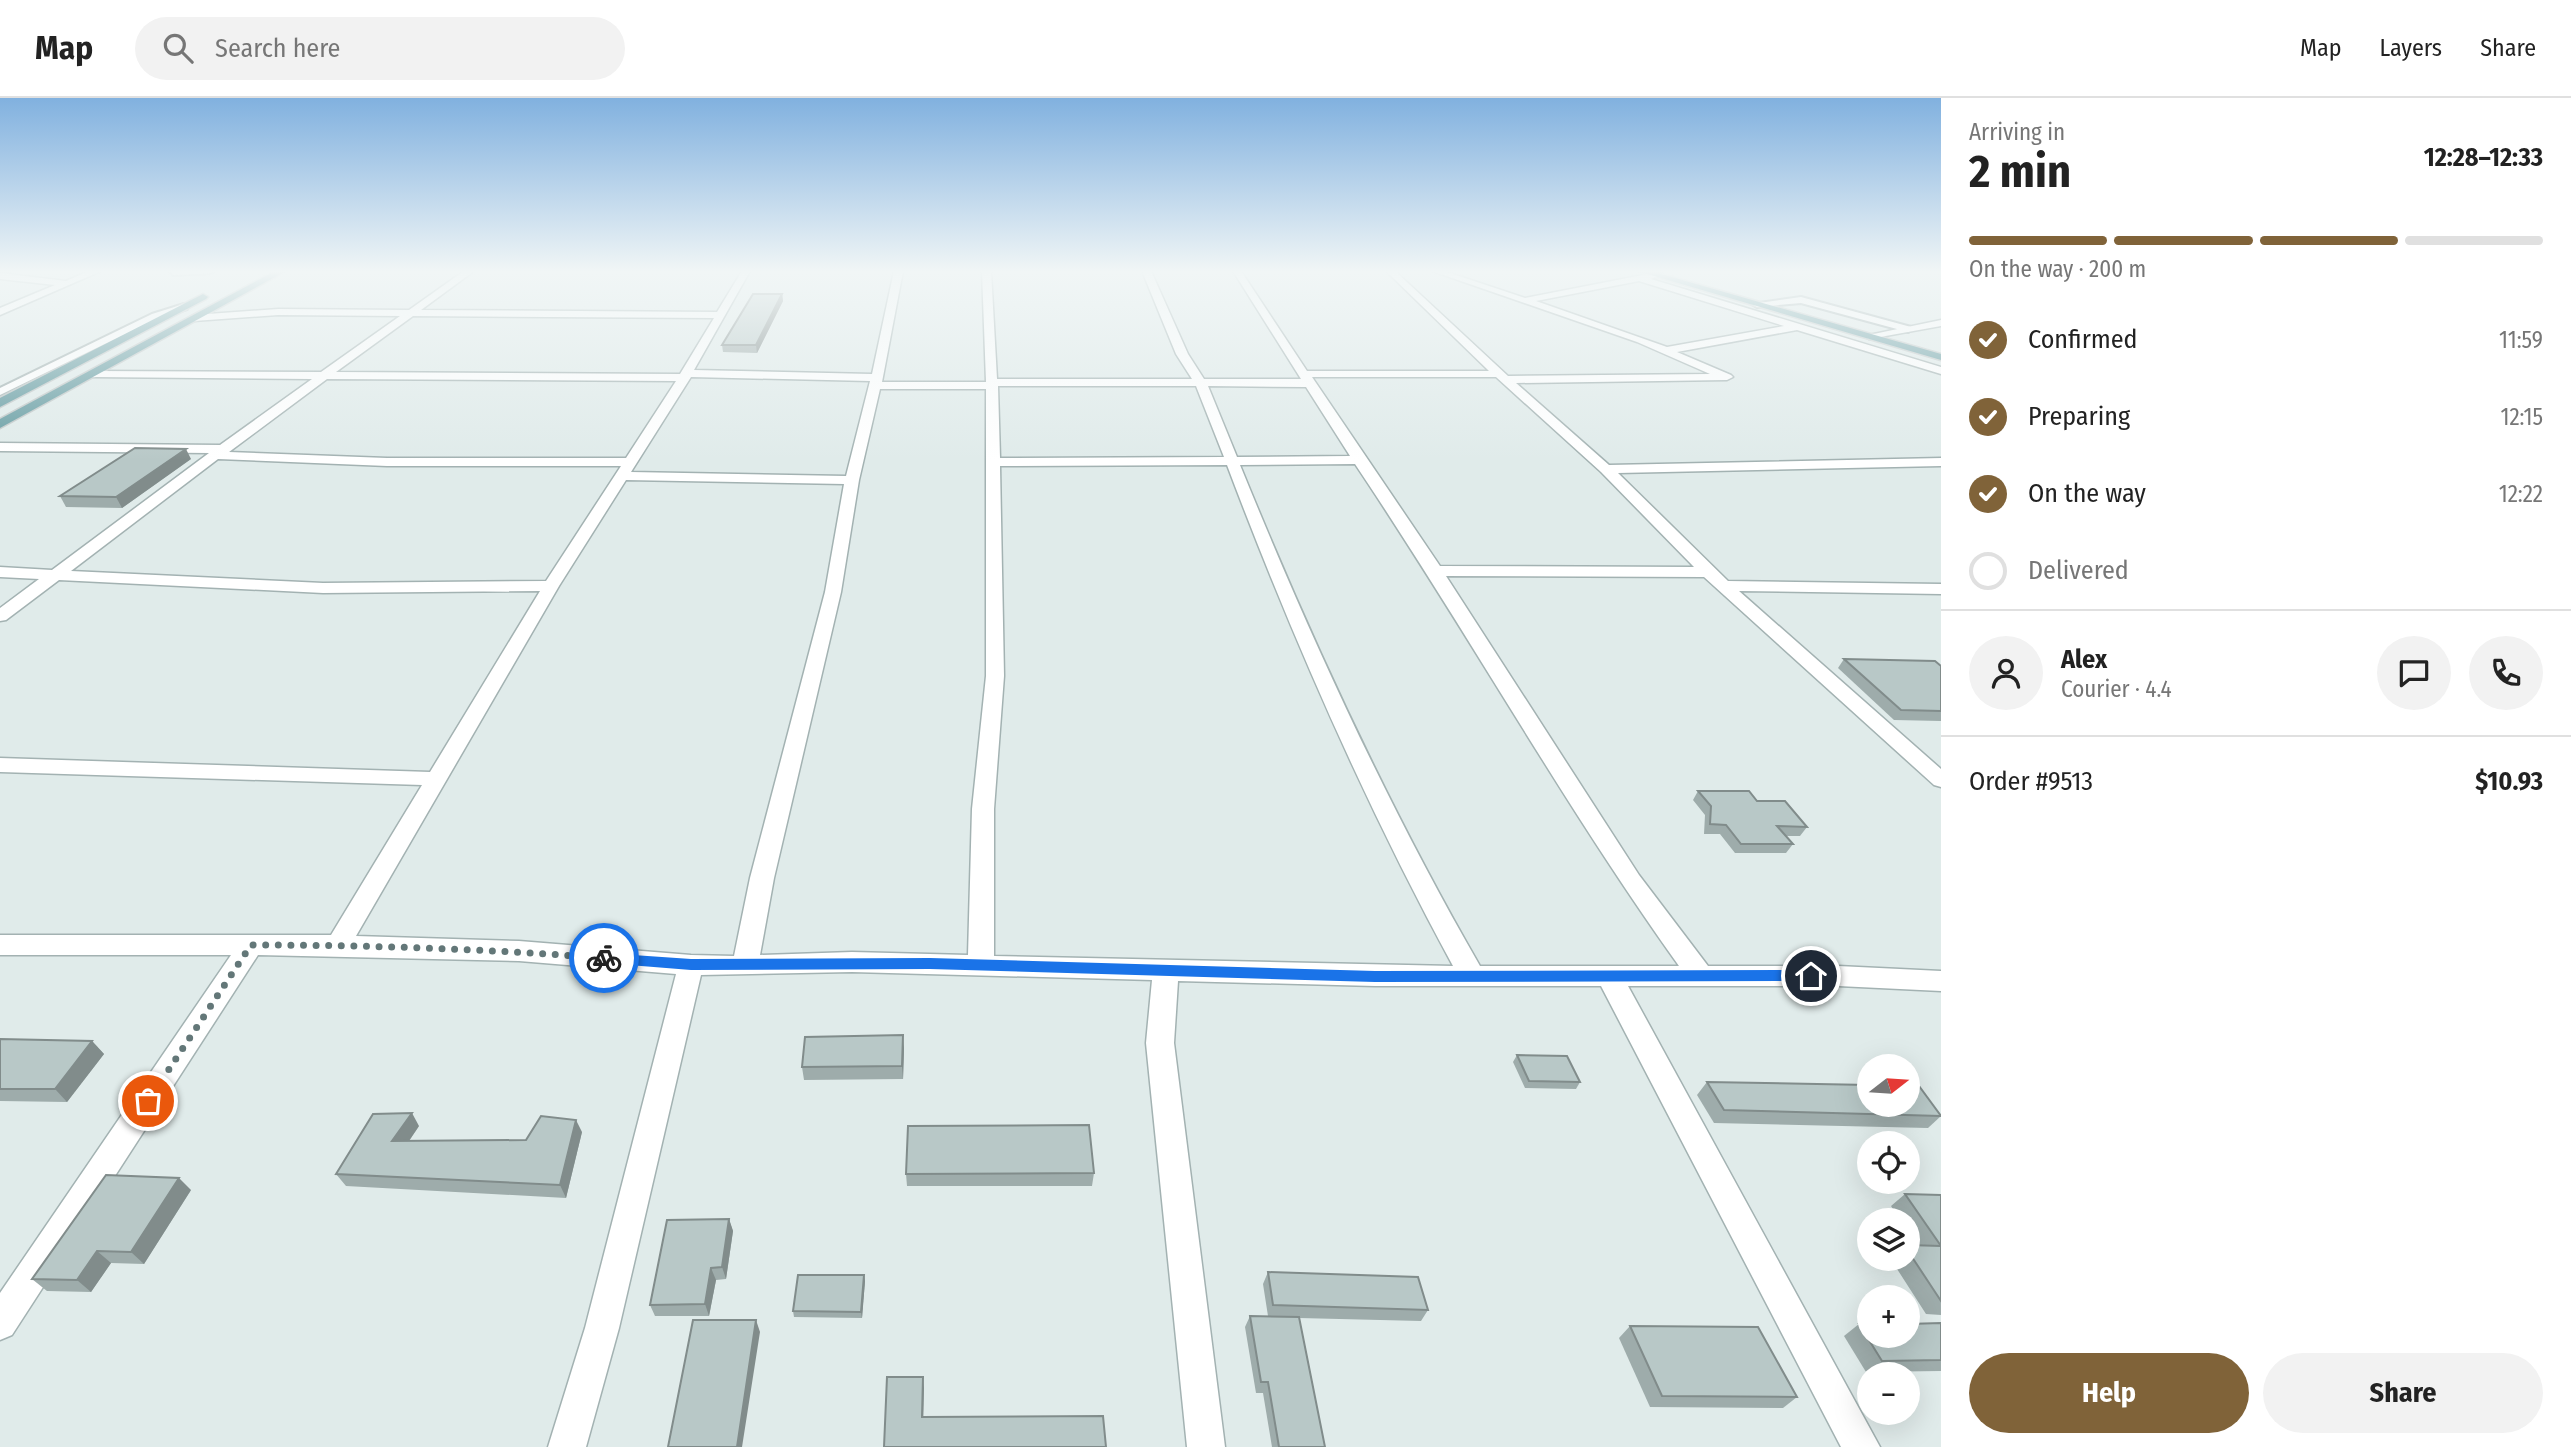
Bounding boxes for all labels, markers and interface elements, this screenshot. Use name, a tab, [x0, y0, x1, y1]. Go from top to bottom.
search box	[135, 17, 625, 80]
text: Map	[35, 28, 93, 68]
icon: search	[159, 29, 197, 67]
text: Search here	[215, 33, 340, 64]
text: Map	[2300, 34, 2342, 62]
text: Layers	[2380, 34, 2442, 62]
text: Share	[2480, 34, 2536, 62]
text: Arriving in	[1969, 118, 2065, 146]
text: 12:28–12:33	[2424, 142, 2543, 173]
text: 2 min	[1969, 144, 2071, 199]
text: On the way · 200 m	[1969, 255, 2146, 283]
icon: check	[1969, 321, 2007, 359]
text: Confirmed	[2028, 324, 2138, 355]
text: 11:59	[2499, 326, 2543, 354]
icon: check	[1969, 398, 2007, 436]
text: Preparing	[2028, 401, 2130, 432]
text: 12:15	[2500, 403, 2543, 431]
icon: check	[1969, 475, 2007, 513]
text: On the way	[2028, 478, 2146, 509]
text: 12:22	[2499, 480, 2543, 508]
text: Delivered	[2028, 555, 2129, 586]
button: person	[1969, 636, 2043, 710]
button: chat	[2377, 636, 2451, 710]
button: phone	[2469, 636, 2543, 710]
text: Alex	[2061, 644, 2107, 675]
text: Courier · 4.4	[2061, 675, 2172, 703]
text: Order #9513	[1969, 766, 2093, 797]
text: $10.93	[2475, 766, 2543, 797]
courier	[569, 923, 639, 993]
icon: bike	[585, 939, 623, 977]
pin	[1781, 946, 1841, 1006]
icon: home	[1792, 957, 1830, 995]
north arrow	[1857, 1054, 1920, 1116]
map controls	[1857, 1054, 1920, 1425]
pin	[118, 1071, 178, 1131]
icon: bag	[129, 1082, 167, 1120]
button: locate	[1857, 1131, 1920, 1194]
button: layers	[1857, 1208, 1920, 1271]
button: +	[1857, 1285, 1920, 1348]
button: Help	[1969, 1353, 2249, 1433]
button: Share	[2263, 1353, 2543, 1433]
button: −	[1857, 1362, 1920, 1425]

